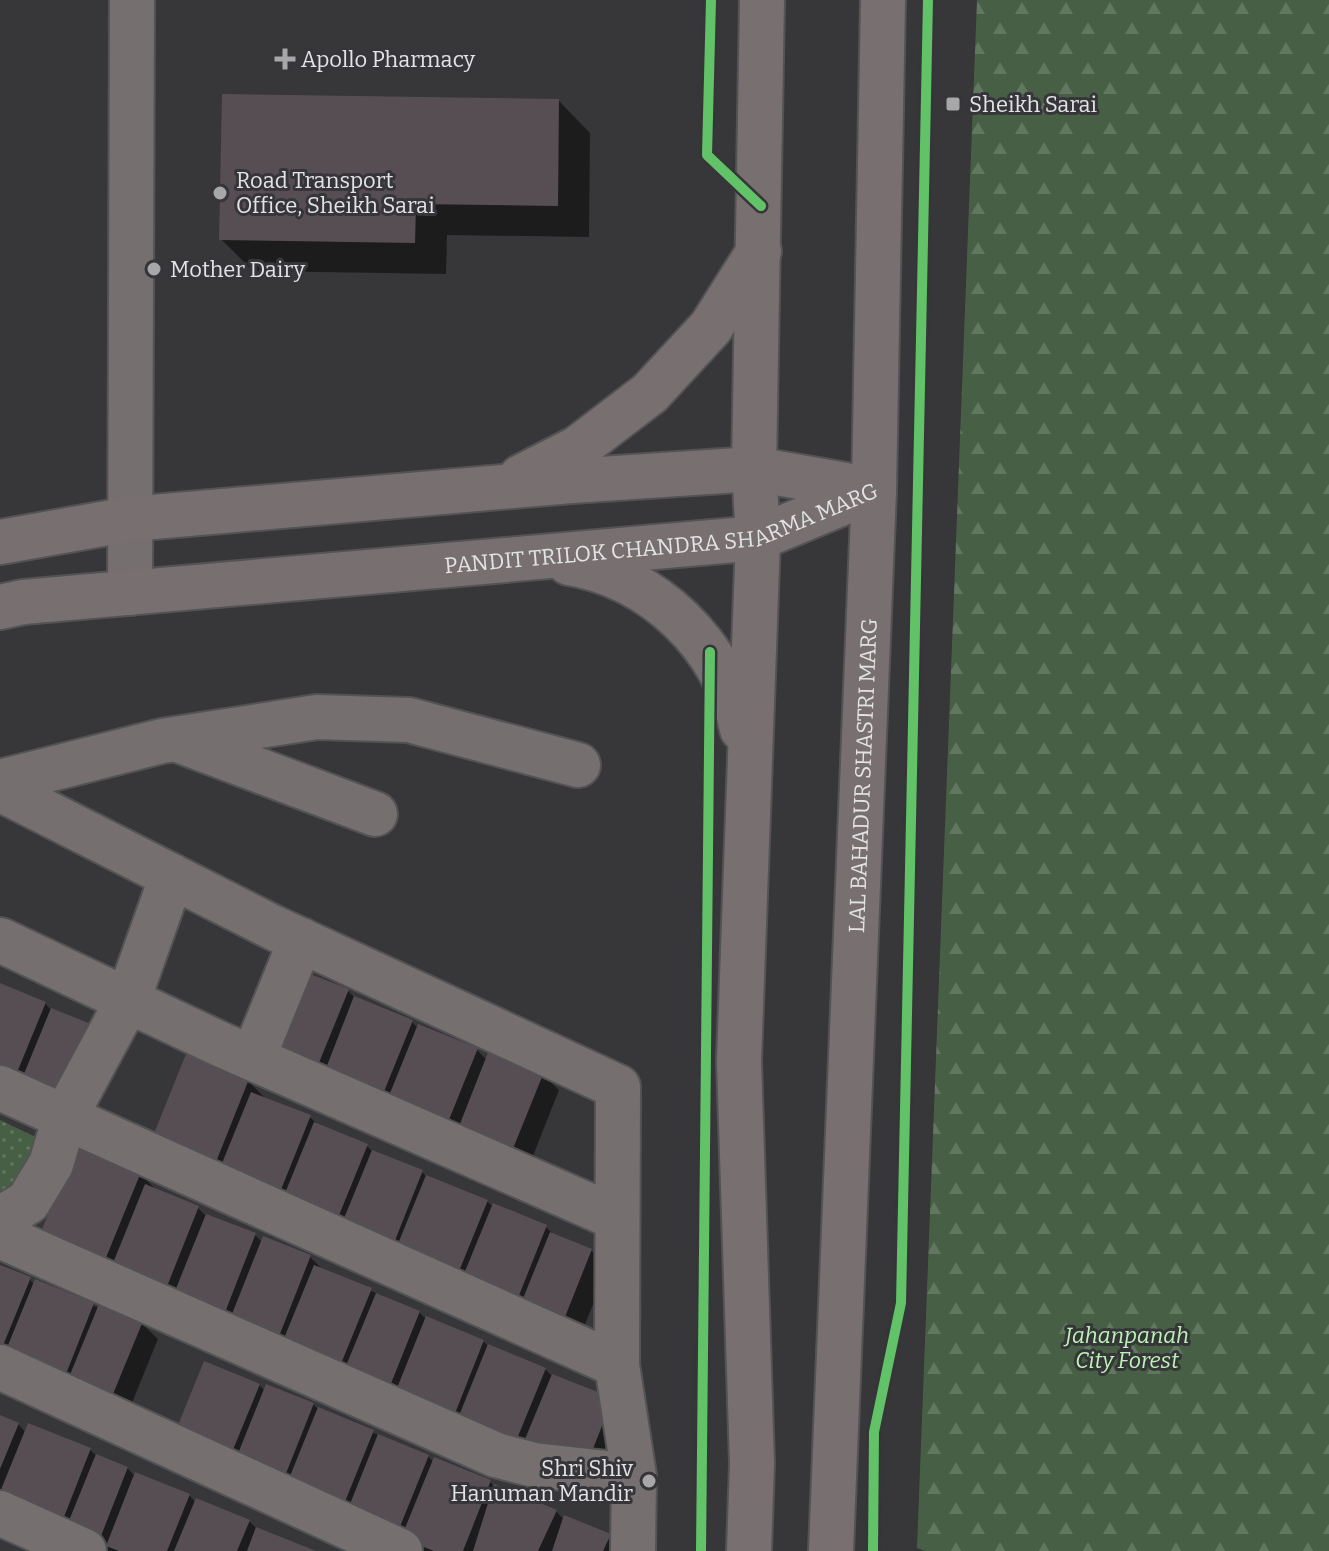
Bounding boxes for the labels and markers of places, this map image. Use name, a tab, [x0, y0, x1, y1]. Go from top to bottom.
place label: Apollo Pharmacy	[301, 46, 476, 73]
marker: Apollo Pharmacy	[276, 50, 294, 68]
place label: Sheikh Sarai	[969, 91, 1097, 118]
marker: Sheikh Sarai	[944, 95, 962, 113]
place label: Road Transport Office, Sheikh Sarai	[236, 167, 435, 219]
marker: Road Transport Office, Sheikh Sarai	[211, 184, 229, 202]
place label: Mother Dairy	[170, 256, 305, 283]
marker: Mother Dairy	[145, 260, 163, 278]
place label: Shri Shiv Hanuman Mandir	[450, 1455, 633, 1507]
marker: Shri Shiv Hanuman Mandir	[640, 1472, 658, 1490]

